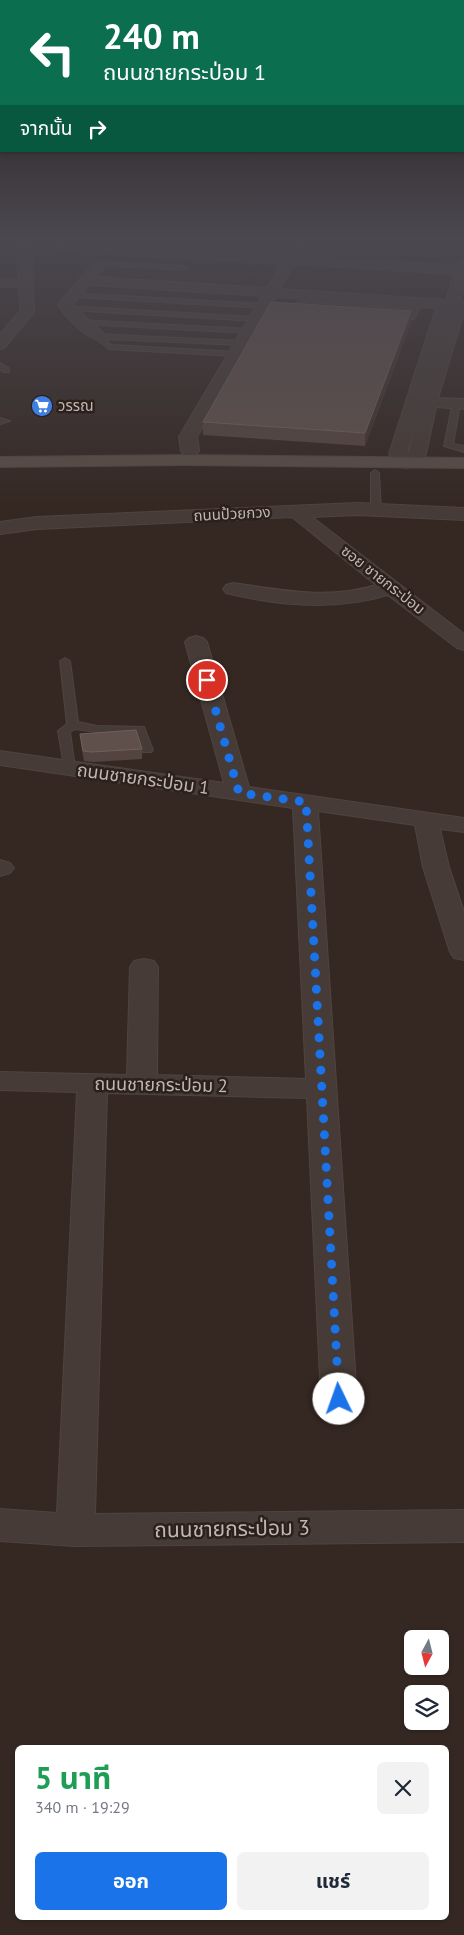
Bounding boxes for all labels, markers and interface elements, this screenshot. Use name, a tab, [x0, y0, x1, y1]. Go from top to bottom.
text: 240 m	[103, 13, 200, 59]
icon: left	[20, 20, 85, 85]
text: ถนนชายกระป่อม 1	[103, 58, 266, 86]
icon: right	[83, 115, 111, 143]
text: จากนั้น	[20, 116, 73, 140]
supermarket icon: วรรณ	[30, 394, 54, 418]
place label: วรรณ	[58, 396, 94, 415]
street label: ถนนป้วยกวง	[193, 502, 271, 525]
street label: ซอย ชายกระป่อม	[338, 541, 429, 618]
pin	[186, 659, 228, 701]
icon: arrive	[193, 666, 221, 694]
street label: ถนนชายกระป่อม 1	[75, 758, 211, 799]
street label: ถนนชายกระป่อม 2	[94, 1072, 228, 1097]
position arrow	[312, 1372, 364, 1424]
street label: ถนนชายกระป่อม 3	[154, 1514, 310, 1543]
north arrow	[404, 1630, 449, 1675]
map controls	[404, 1630, 449, 1730]
button: layers	[404, 1685, 449, 1730]
text: 5 นาที	[35, 1758, 111, 1797]
button: close	[377, 1762, 429, 1814]
text: 340 m · 19:29	[35, 1797, 130, 1817]
button: ออก	[35, 1852, 227, 1910]
button: แชร์	[237, 1852, 429, 1910]

